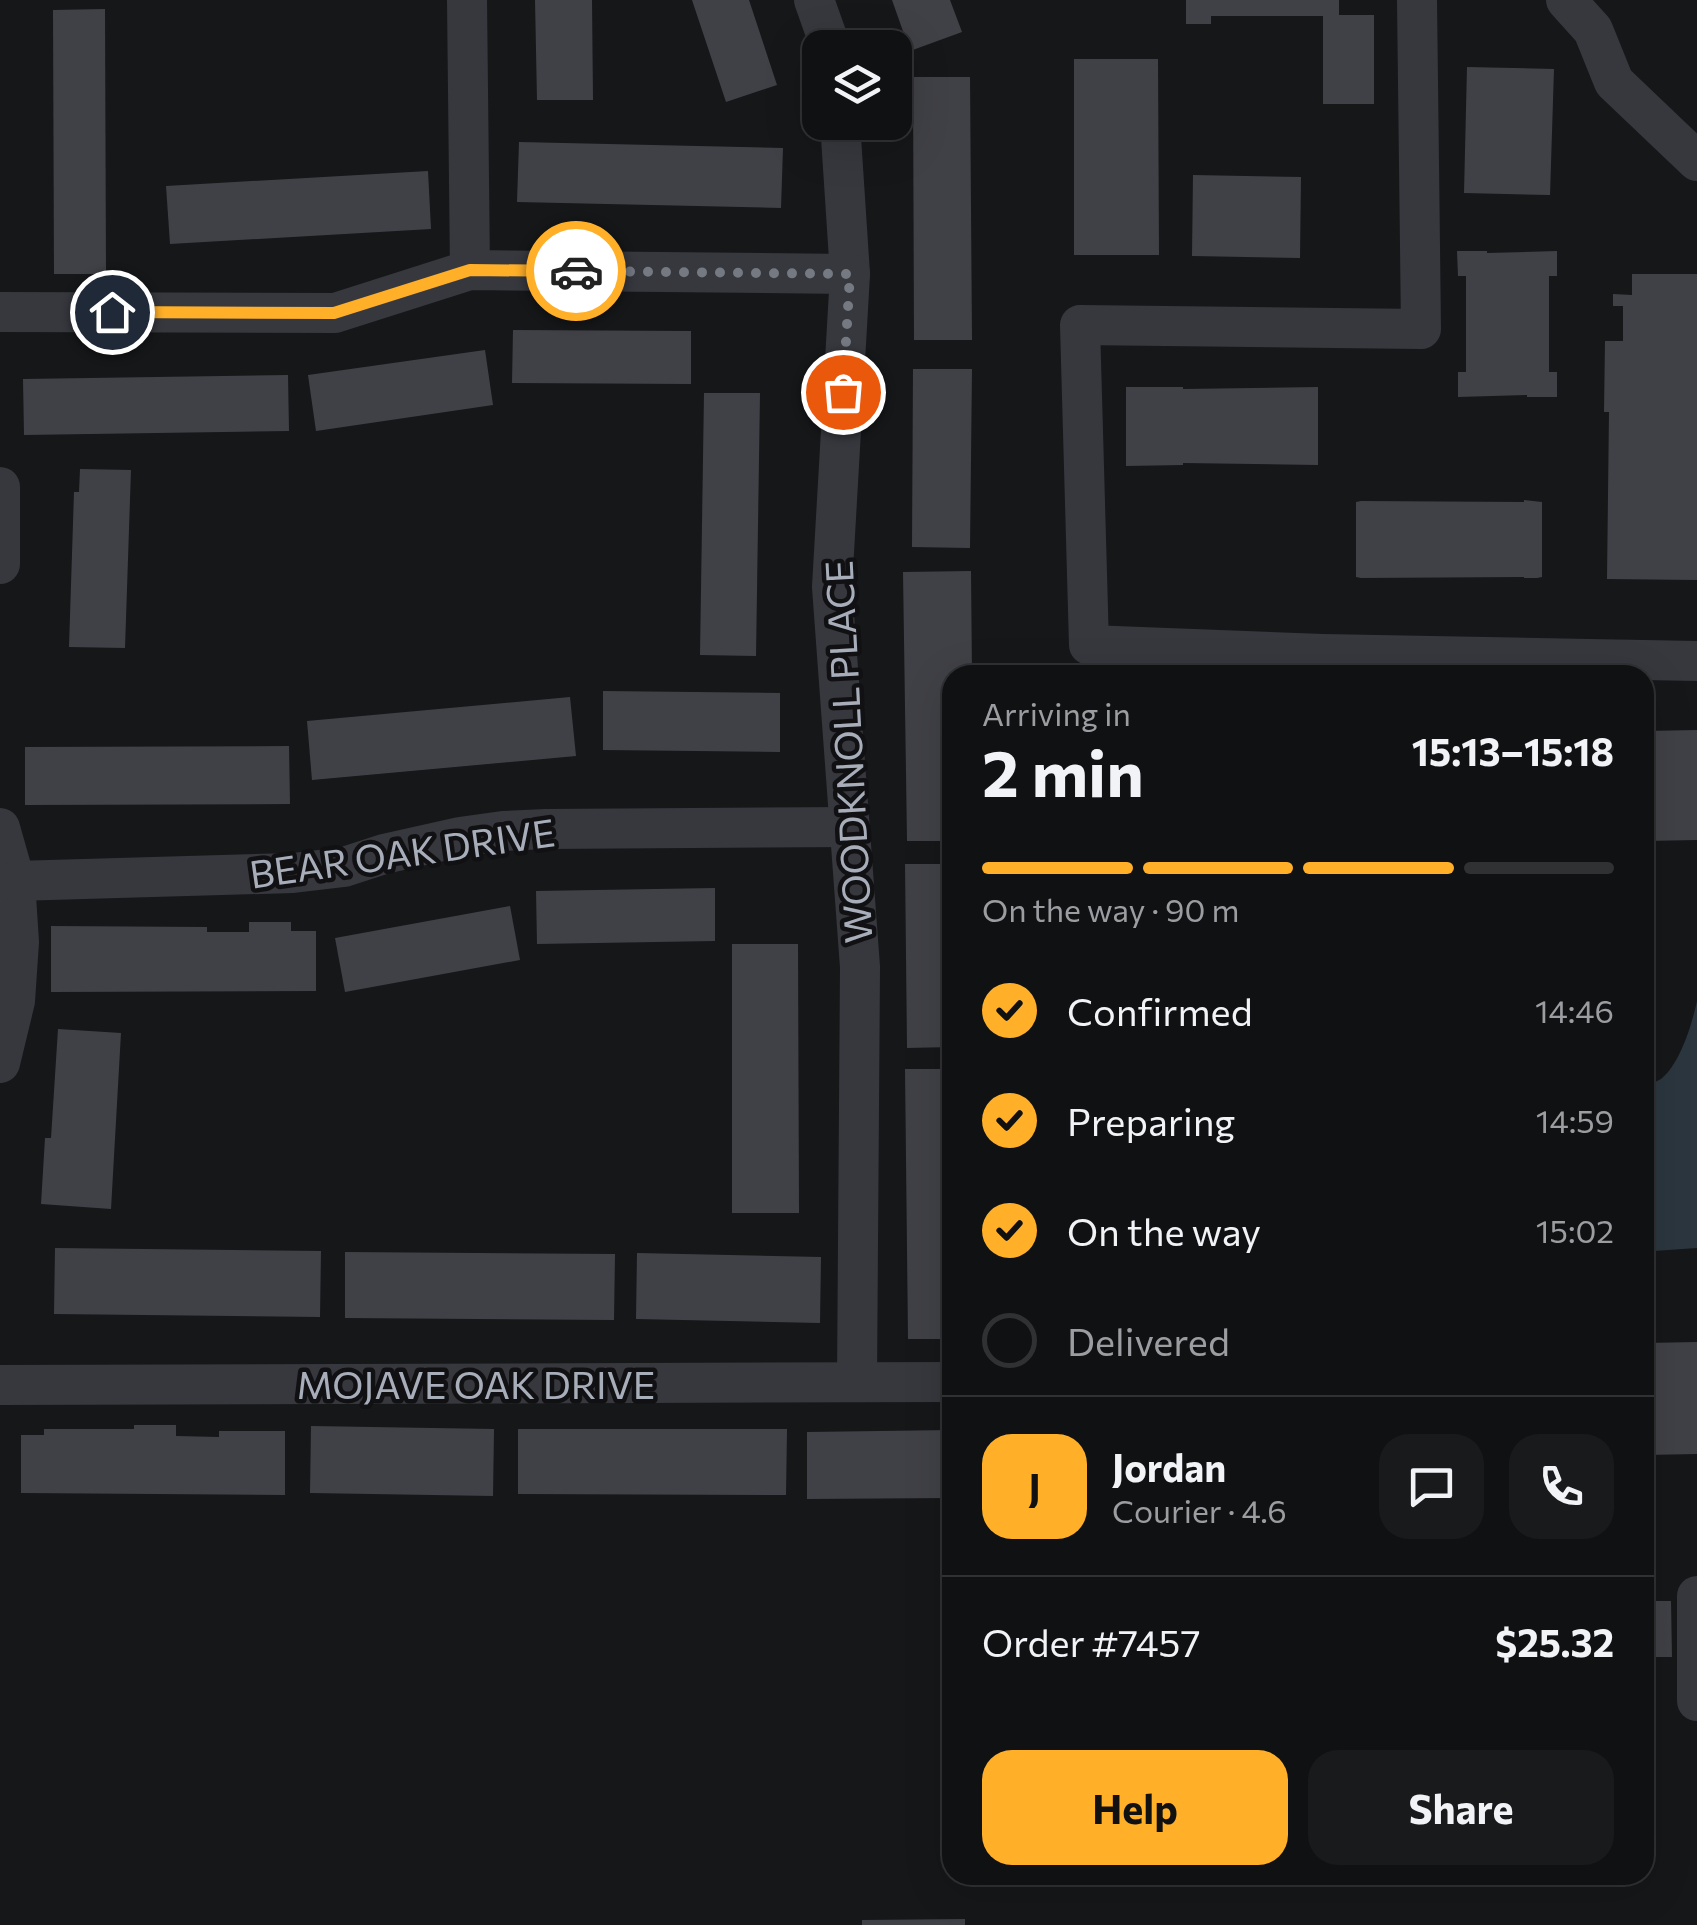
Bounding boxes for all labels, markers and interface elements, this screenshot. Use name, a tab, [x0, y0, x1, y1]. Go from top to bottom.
map controls	[802, 30, 912, 140]
button: layers	[802, 30, 912, 140]
courier	[526, 221, 626, 321]
icon: car	[549, 244, 604, 299]
pin	[70, 270, 155, 355]
icon: home	[85, 285, 140, 340]
pin	[801, 350, 886, 435]
icon: bag	[816, 365, 871, 420]
street label: WOODKNOLL PLACE	[814, 559, 880, 945]
text: Arriving in	[982, 693, 1131, 733]
text: 15:13–15:18	[1412, 727, 1614, 774]
text: 2 min	[982, 731, 1144, 810]
street label: BEAR OAK DRIVE	[246, 807, 558, 897]
text: On the way · 90 m	[982, 889, 1239, 929]
icon: check	[982, 983, 1037, 1038]
text: Confirmed	[1067, 987, 1253, 1034]
text: 14:46	[1535, 990, 1614, 1030]
icon: check	[982, 1093, 1037, 1148]
text: Preparing	[1067, 1097, 1235, 1144]
text: 14:59	[1536, 1100, 1614, 1140]
icon: check	[982, 1203, 1037, 1258]
text: On the way	[1067, 1207, 1261, 1254]
text: 15:02	[1536, 1210, 1614, 1250]
text: Delivered	[1067, 1317, 1230, 1364]
street label: MOJAVE OAK DRIVE	[297, 1360, 655, 1407]
button: chat	[1379, 1434, 1484, 1539]
button: phone	[1509, 1434, 1614, 1539]
text: Jordan	[1112, 1443, 1226, 1490]
text: J	[1028, 1463, 1041, 1510]
text: Courier · 4.6	[1112, 1490, 1287, 1530]
text: Order #7457	[982, 1618, 1200, 1665]
text: $25.32	[1495, 1618, 1614, 1665]
button: Help	[982, 1750, 1288, 1865]
button: Share	[1308, 1750, 1614, 1865]

